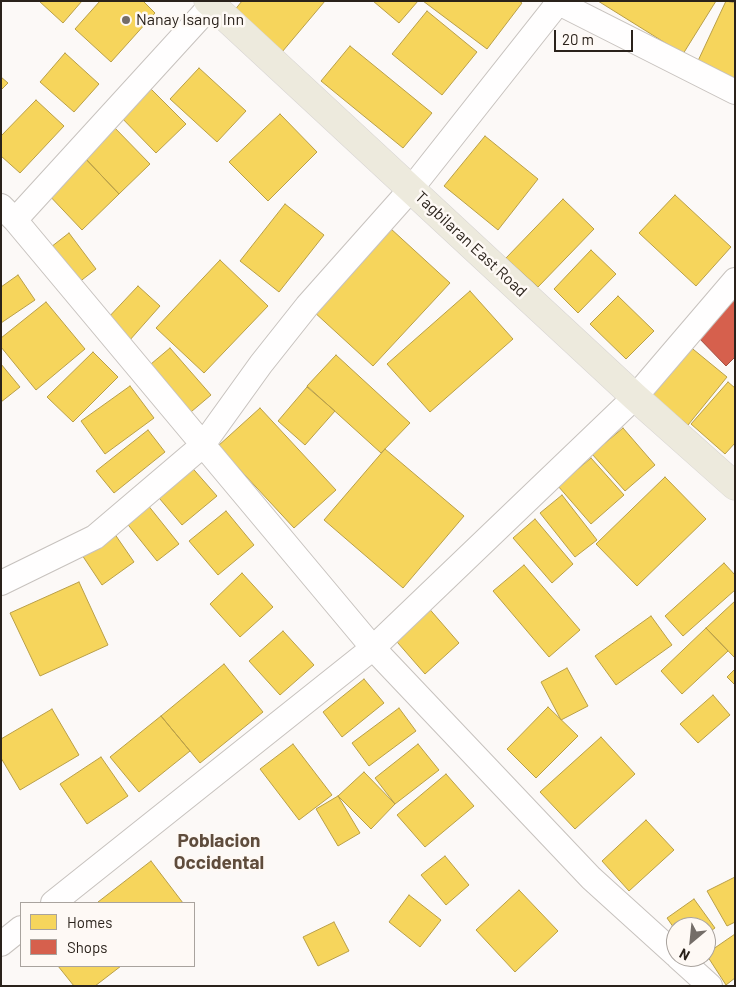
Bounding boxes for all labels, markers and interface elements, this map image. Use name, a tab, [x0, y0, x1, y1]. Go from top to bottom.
place label: Nanay Isang Inn	[136, 10, 244, 30]
marker: Nanay Isang Inn	[120, 14, 132, 26]
scale bar	[556, 20, 635, 52]
text: 20 m	[562, 30, 594, 48]
street label: Tagbilaran East Road	[411, 187, 531, 301]
district label: Poblacion Occidental	[174, 830, 264, 874]
legend	[20, 902, 195, 967]
text: Homes	[67, 913, 112, 931]
north arrow	[666, 917, 716, 967]
text: Shops	[67, 938, 107, 956]
text: N	[676, 945, 692, 964]

